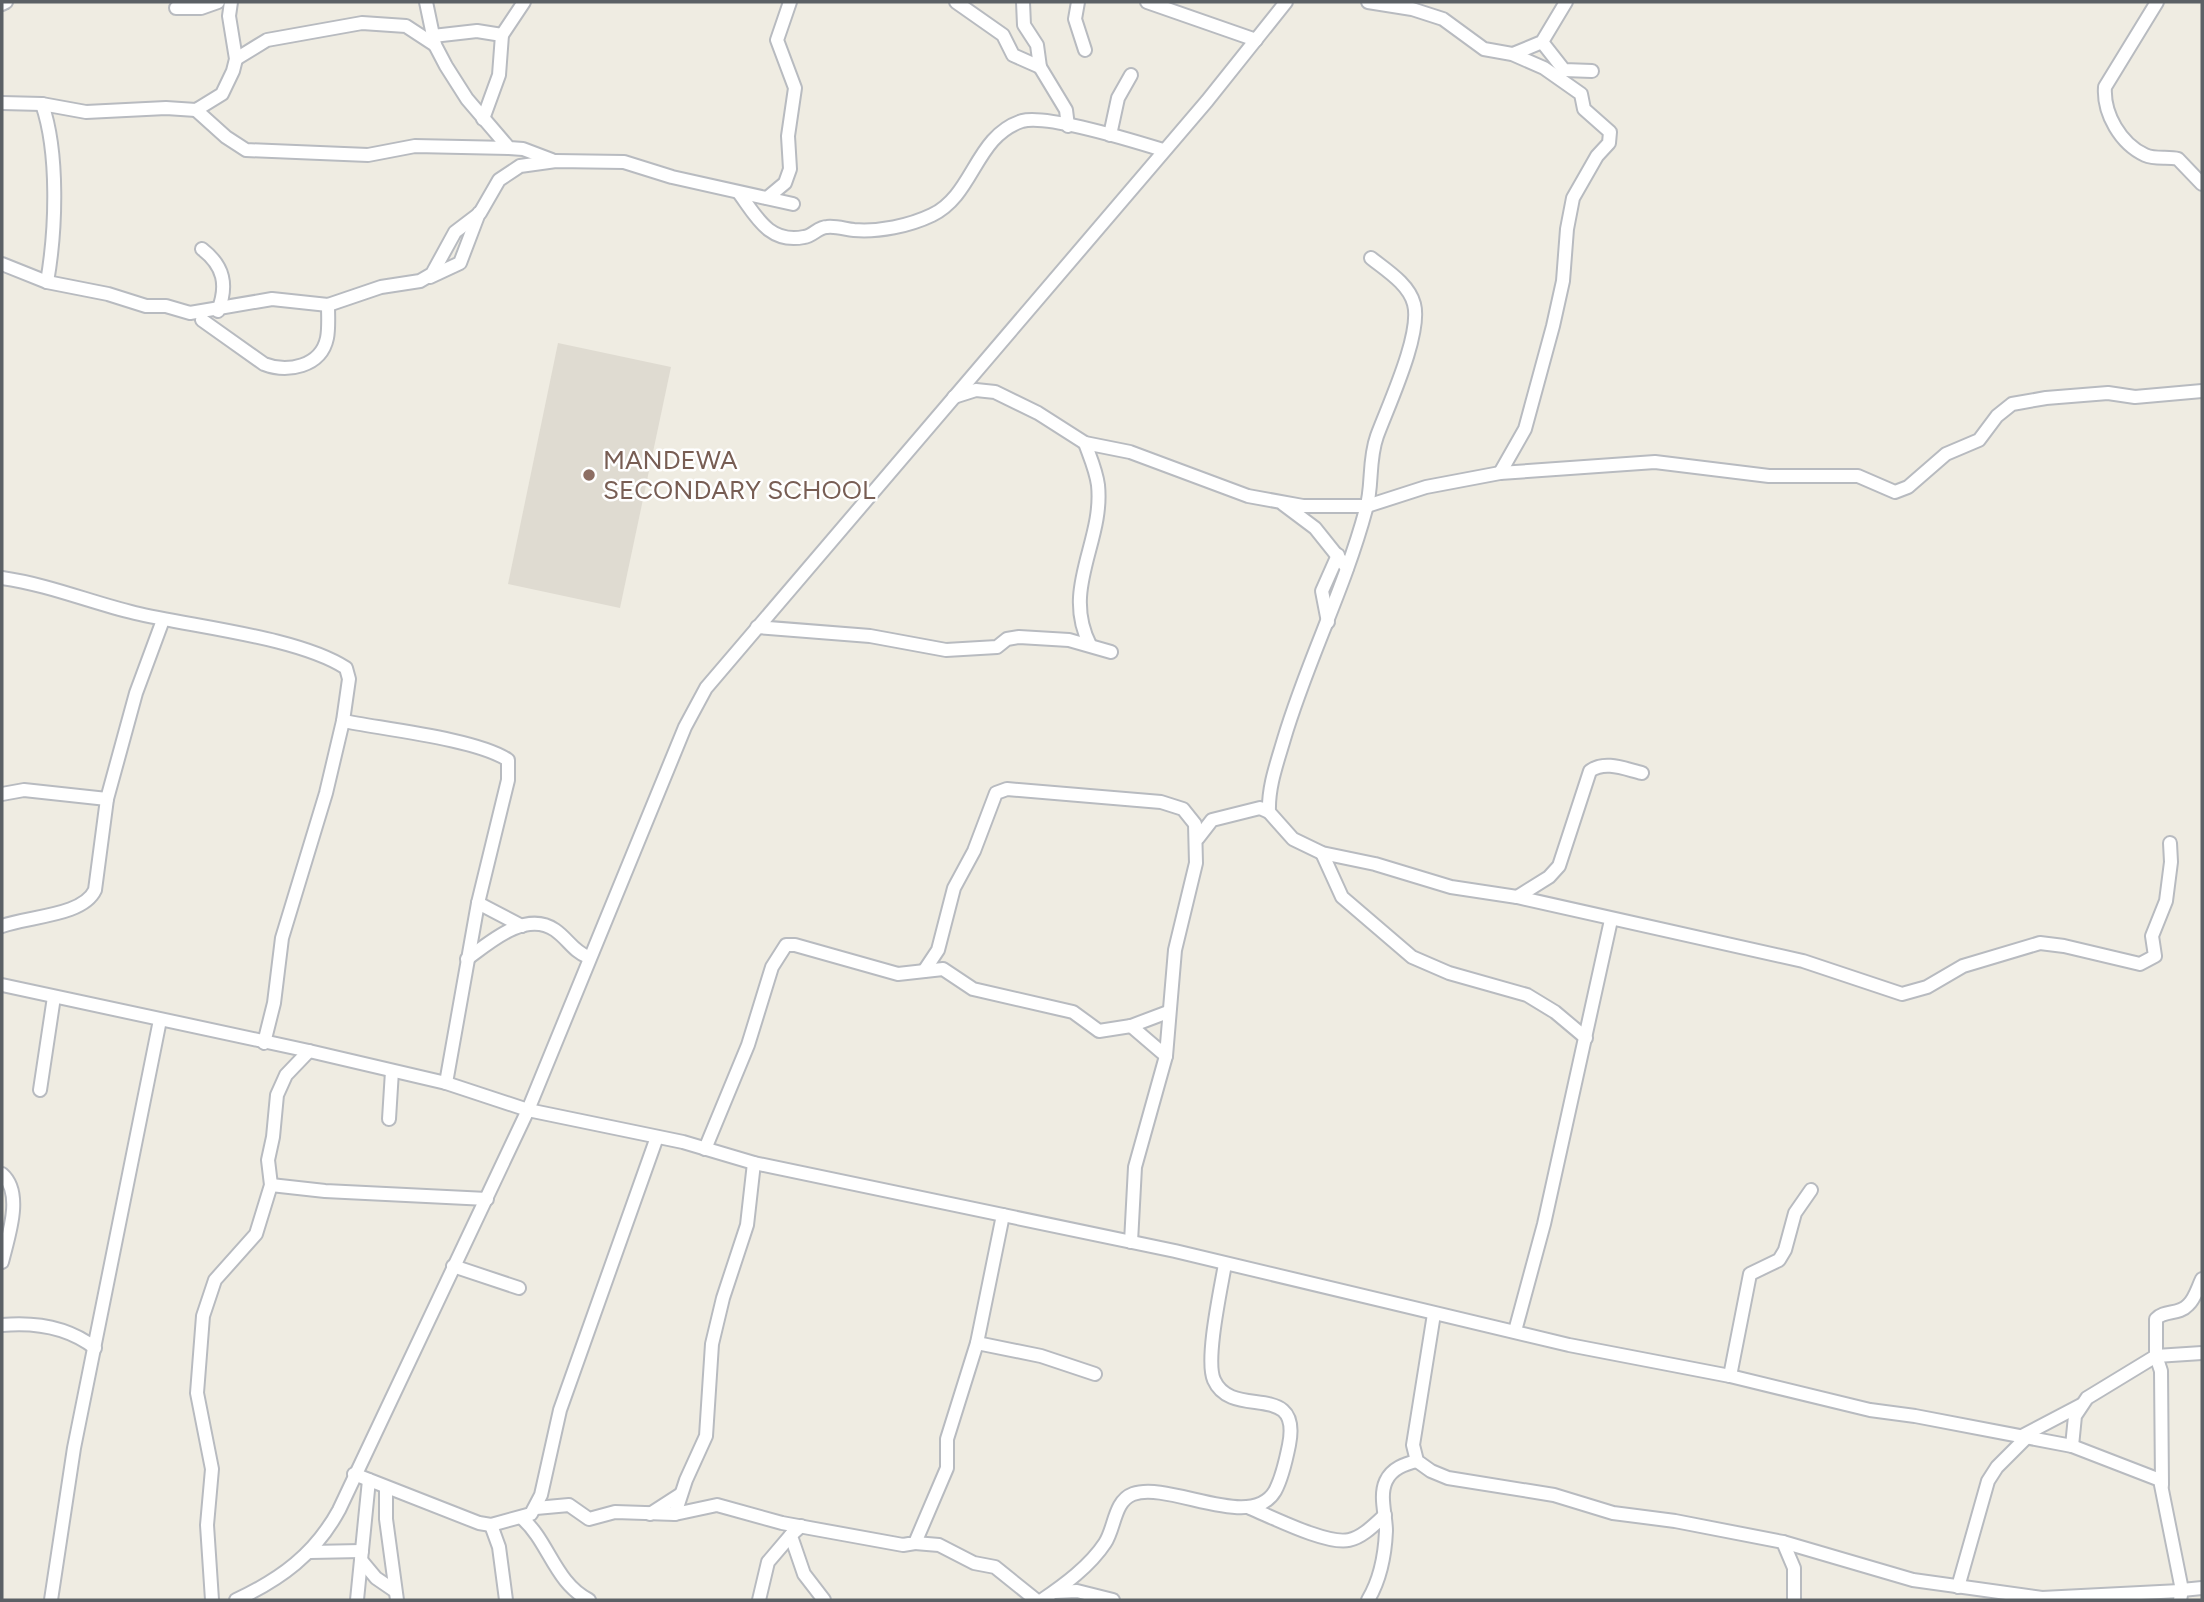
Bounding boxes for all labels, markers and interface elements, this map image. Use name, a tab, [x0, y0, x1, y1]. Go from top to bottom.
place label: MANDEWA SECONDARY SCHOOL	[603, 444, 876, 506]
marker: MANDEWA SECONDARY SCHOOL	[581, 467, 597, 483]

